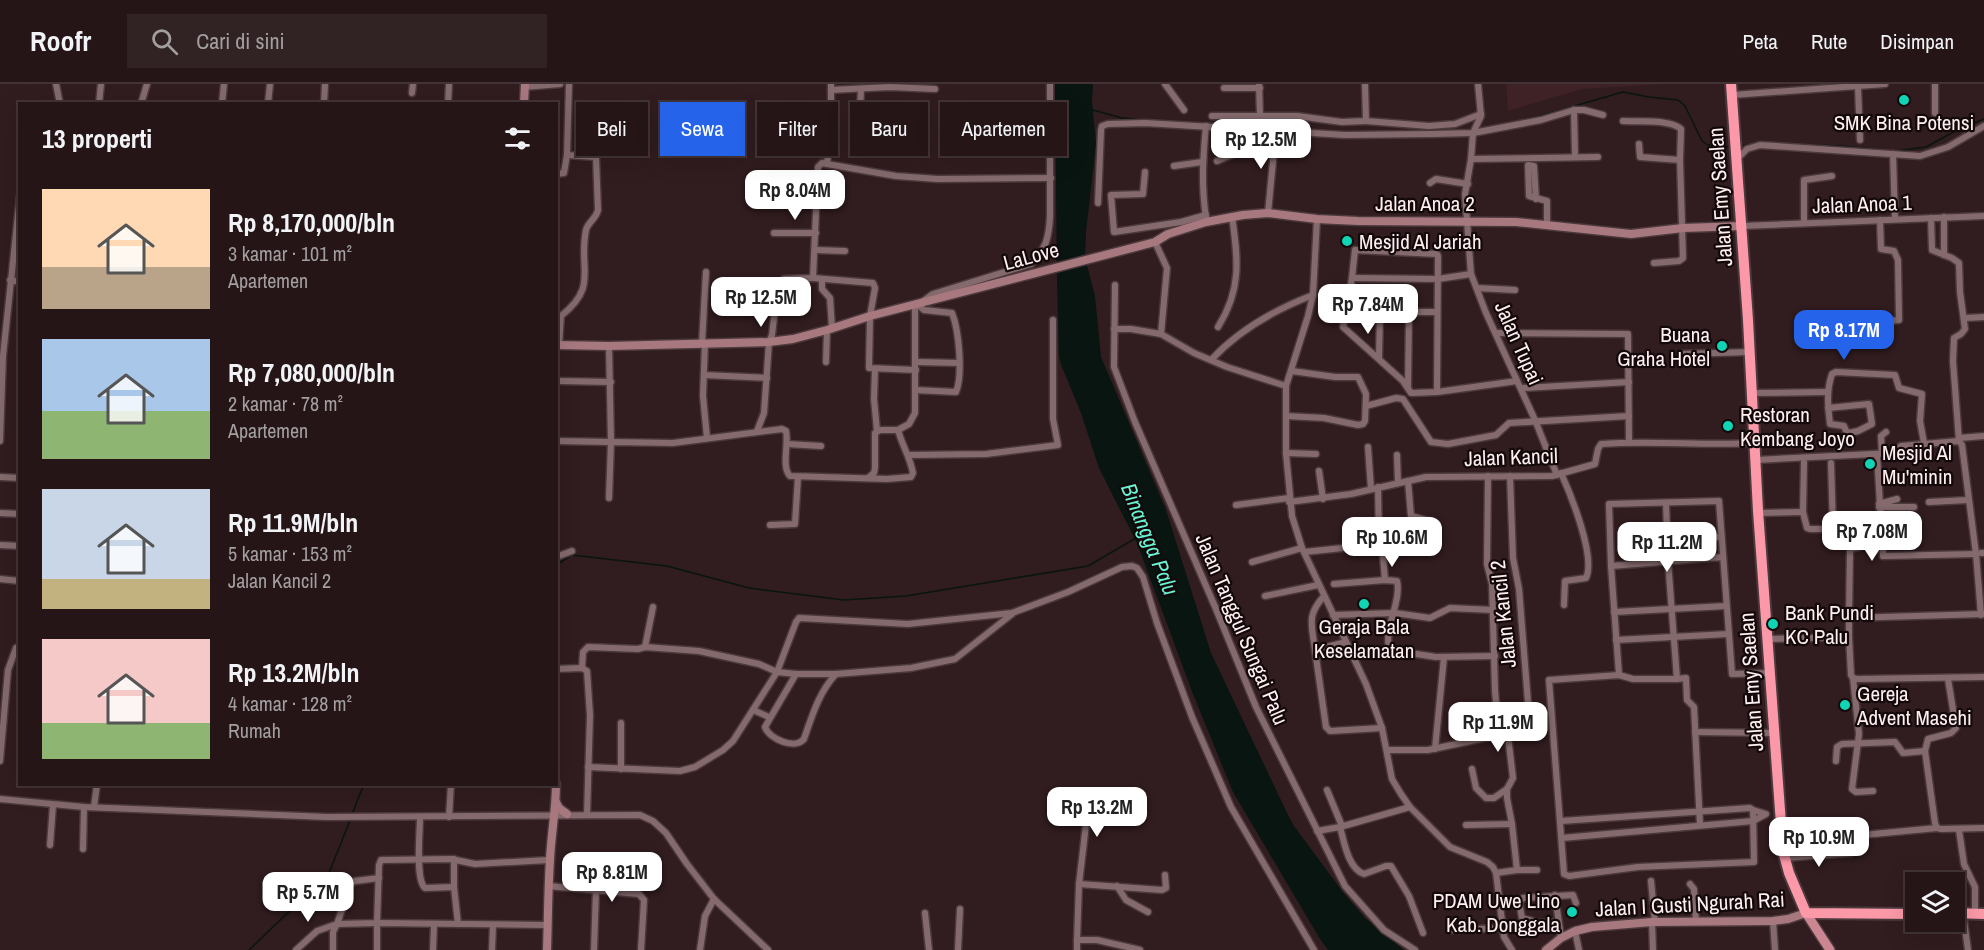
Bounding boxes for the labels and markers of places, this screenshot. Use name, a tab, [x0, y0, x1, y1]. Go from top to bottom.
marker: SMK Bina Potensi	[1897, 93, 1911, 107]
place label: SMK Bina Potensi	[1834, 108, 1974, 137]
pin: Rp 12.5M	[1199, 119, 1323, 170]
pin: Rp 8.04M	[733, 170, 857, 221]
place label: Mesjid Al Jariah	[1359, 227, 1482, 256]
marker: Mesjid Al Jariah	[1340, 234, 1354, 248]
pin: Rp 12.5M	[699, 277, 823, 328]
pin: Rp 7.84M	[1306, 284, 1430, 335]
pin: Rp 8.17M	[1782, 310, 1906, 361]
place label: Buana Graha Hotel	[1617, 320, 1710, 373]
marker: Buana Graha Hotel	[1715, 339, 1729, 353]
place label: Restoran Kembang Joyo	[1740, 400, 1855, 453]
marker: Restoran Kembang Joyo	[1721, 419, 1735, 433]
place label: Mesjid Al Mu'minin	[1882, 438, 1952, 491]
marker: Mesjid Al Mu'minin	[1863, 457, 1877, 471]
pin: Rp 7.08M	[1810, 511, 1934, 562]
pin: Rp 10.6M	[1330, 517, 1454, 568]
pin: Rp 11.2M	[1605, 522, 1729, 573]
marker: Geraja Bala Keselamatan	[1357, 597, 1371, 611]
place label: Bank Pundi KC Palu	[1785, 598, 1874, 651]
place label: Geraja Bala Keselamatan	[1314, 612, 1414, 665]
marker: Bank Pundi KC Palu	[1766, 617, 1780, 631]
place label: Gereja Advent Masehi	[1856, 679, 1972, 732]
marker: Gereja Advent Masehi	[1838, 698, 1852, 712]
pin: Rp 11.9M	[1436, 702, 1560, 753]
pin: Rp 13.2M	[1035, 787, 1159, 838]
pin: Rp 10.9M	[1757, 817, 1881, 868]
pin: Rp 8.81M	[550, 852, 674, 903]
pin: Rp 5.7M	[253, 872, 363, 923]
place label: PDAM Uwe Lino Kab. Donggala	[1433, 886, 1560, 939]
marker: PDAM Uwe Lino Kab. Donggala	[1565, 905, 1579, 919]

